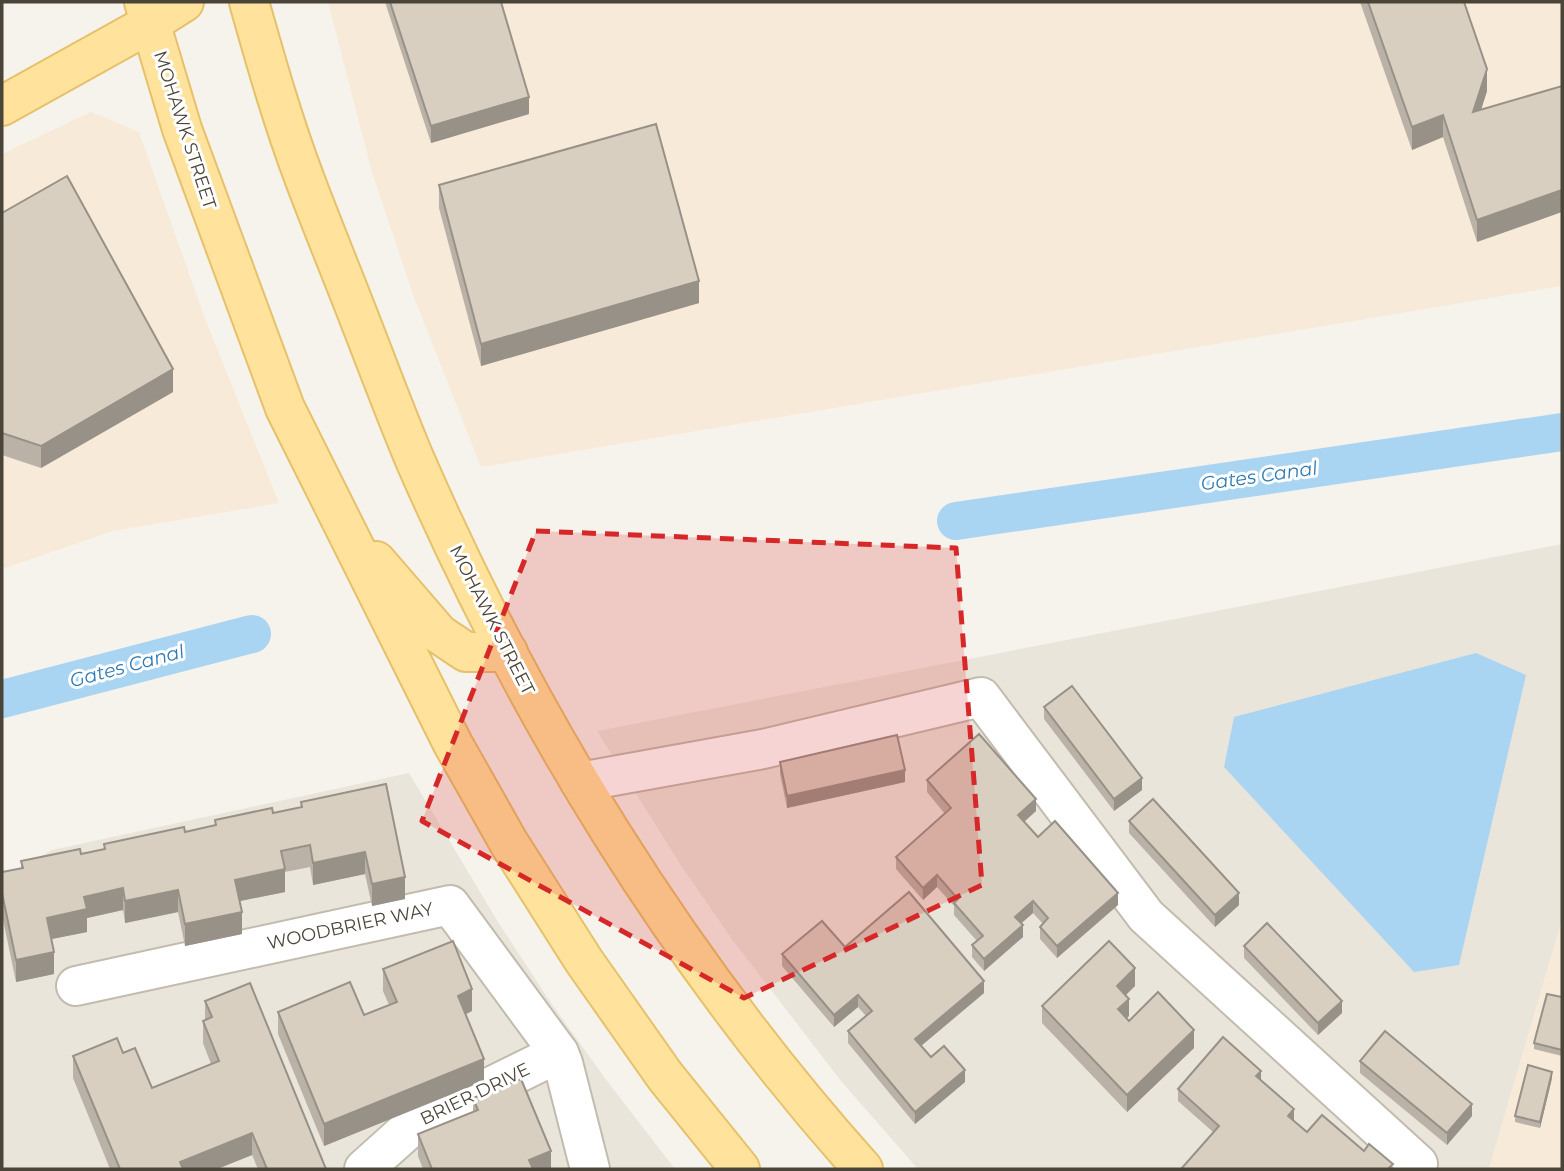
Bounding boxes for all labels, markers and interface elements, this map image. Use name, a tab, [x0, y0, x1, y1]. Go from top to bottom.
street label: MOHAWK STREET	[149, 48, 221, 213]
water label: Gates Canal	[1199, 456, 1320, 496]
street label: MOHAWK STREET	[445, 541, 540, 699]
water label: Gates Canal	[67, 639, 188, 692]
street label: WOODBRIER WAY	[265, 898, 436, 954]
street label: BRIER DRIVE	[417, 1058, 533, 1130]

